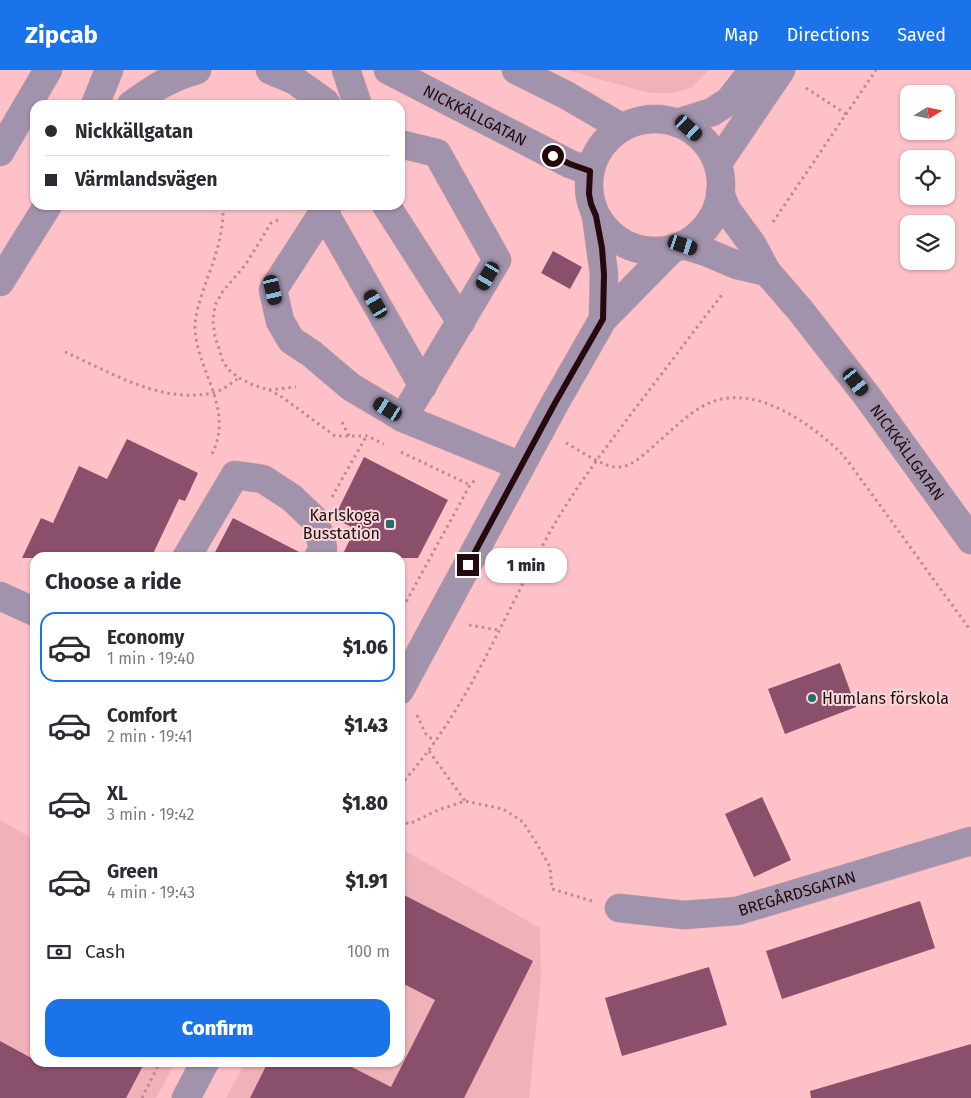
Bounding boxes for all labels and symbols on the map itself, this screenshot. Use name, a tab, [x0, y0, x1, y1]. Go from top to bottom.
street label: NICKKÄLLGATAN	[420, 80, 530, 150]
north arrow	[900, 85, 955, 140]
car	[672, 112, 705, 144]
route start	[542, 145, 564, 167]
car	[666, 233, 699, 257]
car	[474, 259, 501, 293]
car	[262, 274, 283, 306]
car	[362, 287, 389, 321]
car	[840, 366, 871, 398]
car	[371, 395, 404, 423]
street label: NICKKÄLLGATAN	[867, 400, 949, 504]
place label: Karlskoga Busstation	[303, 506, 380, 543]
marker: Karlskoga Busstation	[384, 518, 396, 530]
callout: 1 min	[486, 548, 568, 582]
route end	[457, 554, 479, 576]
place label: Humlans förskola	[822, 689, 949, 708]
marker: Humlans förskola	[806, 692, 818, 704]
street label: BREGÅRDSGATAN	[736, 867, 858, 920]

